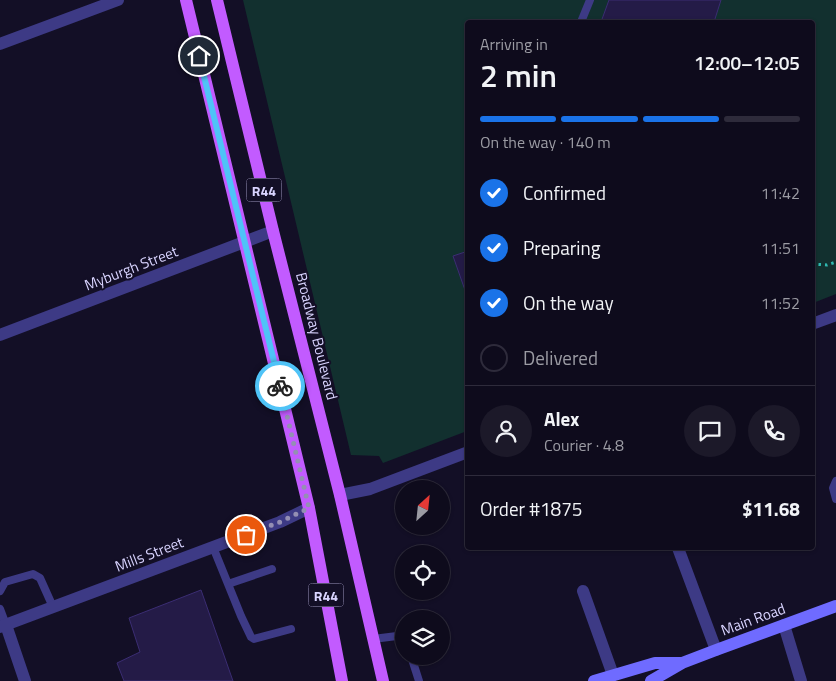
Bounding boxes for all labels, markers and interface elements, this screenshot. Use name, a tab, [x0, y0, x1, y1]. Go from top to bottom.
text: Arriving in	[480, 32, 548, 56]
pin	[178, 35, 220, 77]
icon: home	[185, 42, 213, 70]
text: 12:00–12:05	[694, 48, 800, 77]
text: 2 min	[480, 51, 557, 99]
text: On the way · 140 m	[480, 130, 611, 154]
road number: R44	[246, 178, 282, 202]
text: Confirmed	[523, 178, 606, 207]
icon: check	[480, 179, 508, 207]
text: 11:42	[761, 181, 800, 205]
text: Preparing	[523, 233, 600, 262]
icon: check	[480, 234, 508, 262]
text: 11:51	[761, 236, 800, 260]
street label: Myburgh Street	[81, 239, 182, 296]
street label: Broadway Boulevard	[290, 270, 344, 402]
text: On the way	[523, 288, 614, 317]
icon: check	[480, 289, 508, 317]
text: 11:52	[761, 291, 800, 315]
text: Delivered	[523, 343, 598, 372]
courier	[255, 361, 305, 411]
icon: bike	[266, 372, 294, 400]
text: Alex	[544, 404, 579, 433]
button: person	[480, 405, 532, 457]
button: chat	[684, 405, 736, 457]
button: phone	[748, 405, 800, 457]
text: Courier · 4.8	[544, 433, 624, 457]
north arrow	[395, 480, 450, 535]
map controls	[395, 480, 450, 665]
text: Order #1875	[480, 494, 582, 523]
text: $11.68	[742, 494, 800, 523]
pin	[225, 514, 267, 556]
icon: bag	[232, 521, 260, 549]
street label: Mills Street	[111, 530, 187, 578]
button: locate	[395, 545, 450, 600]
road number: R44	[308, 584, 344, 606]
street label: Main Road	[717, 597, 789, 641]
button: layers	[395, 610, 450, 665]

